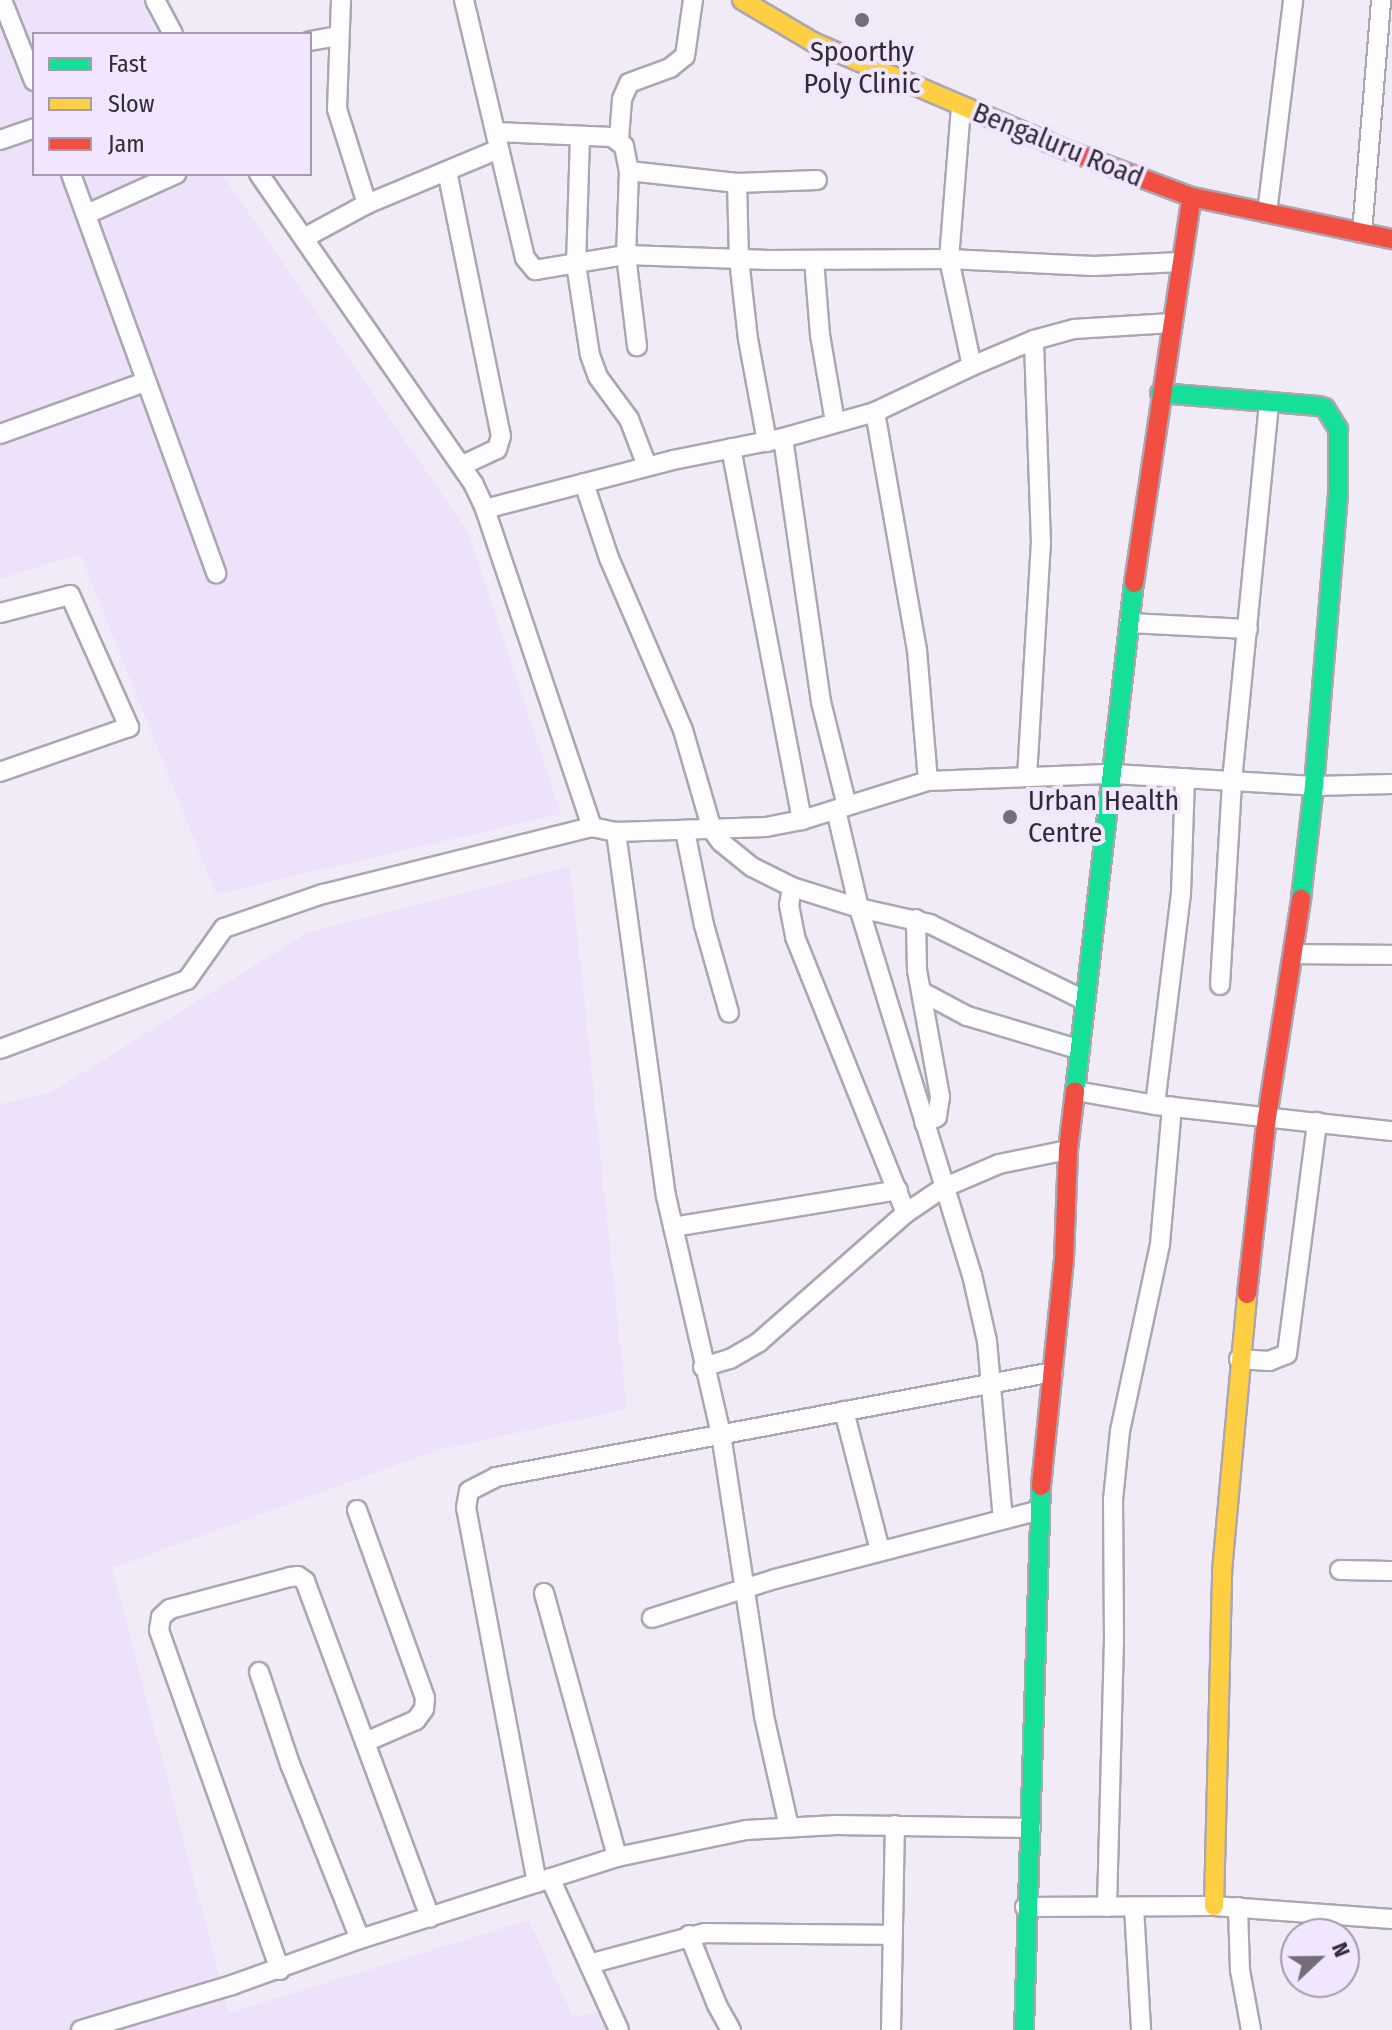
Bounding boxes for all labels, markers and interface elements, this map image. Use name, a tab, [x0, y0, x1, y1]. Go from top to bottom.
marker: Spoorthy Poly Clinic	[851, 9, 873, 31]
legend	[32, 32, 312, 176]
place label: Spoorthy Poly Clinic	[804, 35, 920, 101]
text: Fast	[108, 50, 147, 78]
text: Slow	[108, 90, 154, 118]
street label: Bengaluru Road	[968, 96, 1148, 194]
text: Jam	[108, 130, 145, 158]
place label: Urban Health Centre	[1028, 784, 1179, 850]
marker: Urban Health Centre	[999, 806, 1021, 828]
north arrow	[1280, 1918, 1360, 1998]
text: N	[1326, 1938, 1356, 1961]

